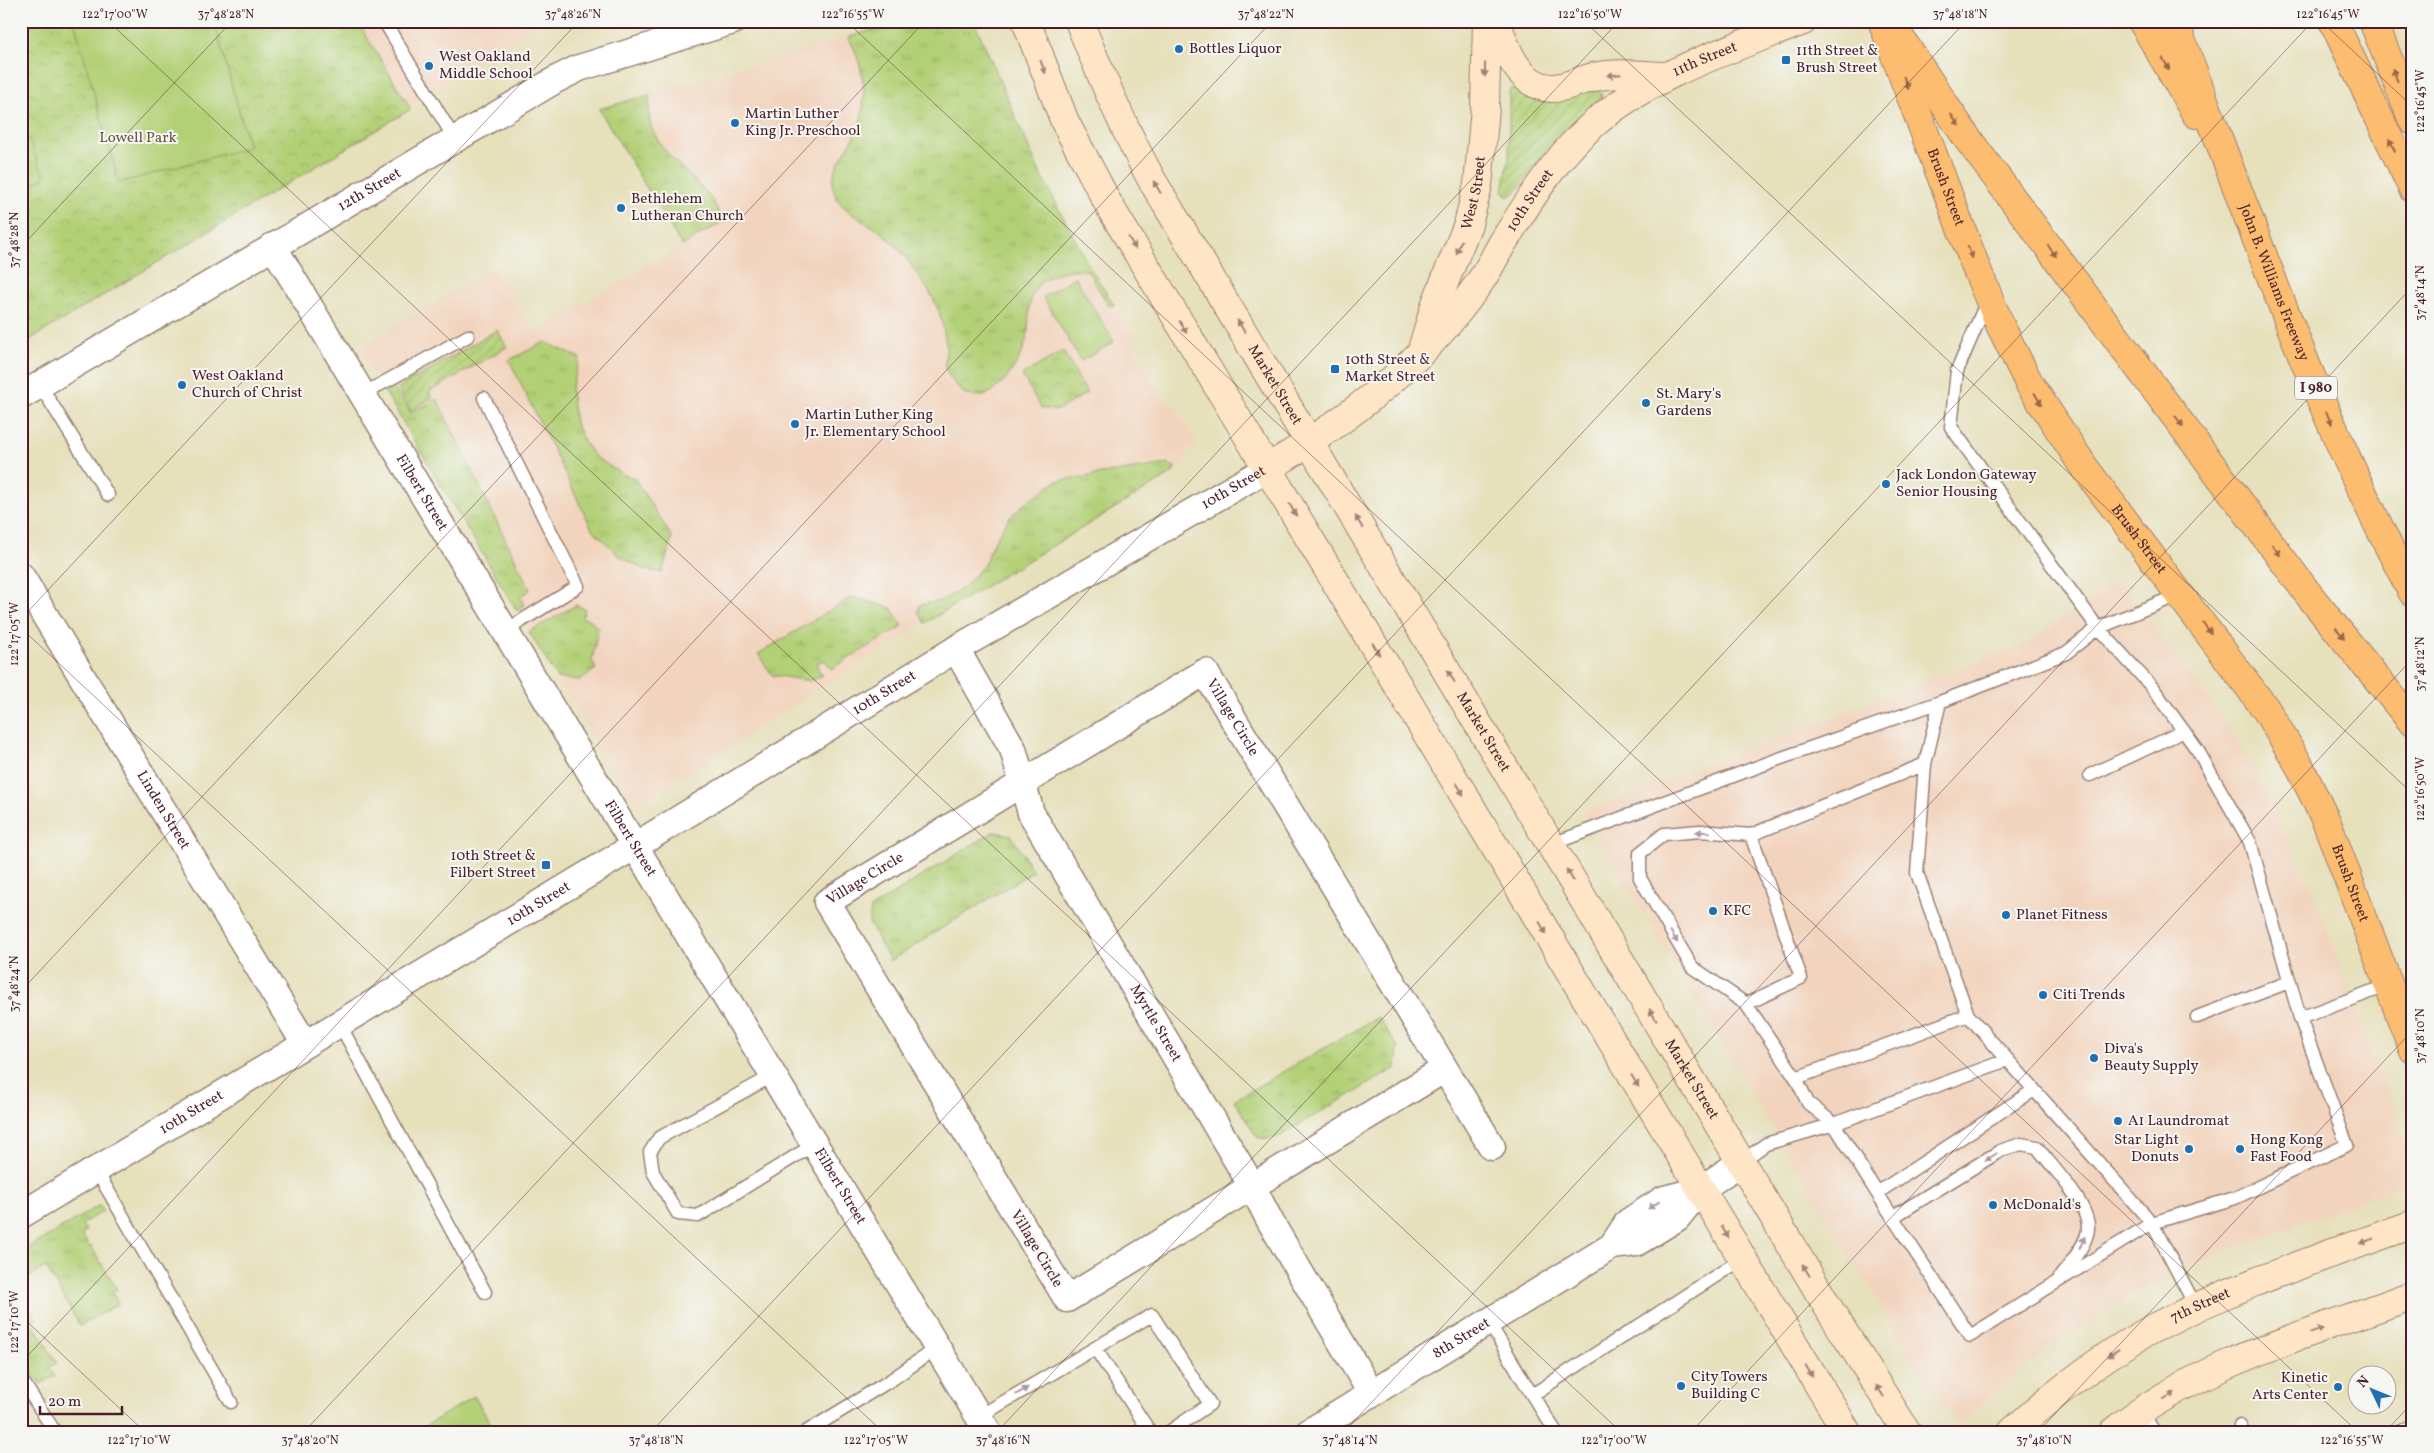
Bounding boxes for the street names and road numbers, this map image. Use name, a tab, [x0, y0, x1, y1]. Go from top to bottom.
street label: 11th Street	[1669, 36, 1740, 82]
street label: Brush Street	[1921, 145, 1970, 229]
street label: West Street	[1456, 155, 1491, 232]
street label: 12th Street	[334, 163, 405, 217]
street label: 10th Street	[1502, 165, 1559, 236]
street label: John B. Williams Freeway	[2234, 201, 2314, 364]
street label: Market Street	[1242, 341, 1307, 429]
road number: I 980	[2295, 376, 2337, 399]
street label: Filbert Street	[390, 450, 453, 535]
street label: 10th Street	[1198, 461, 1270, 515]
street label: Brush Street	[2105, 500, 2171, 579]
street label: 10th Street	[848, 665, 920, 721]
street label: Village Circle	[1201, 675, 1264, 760]
street label: Market Street	[1451, 688, 1515, 776]
street label: Linden Street	[131, 767, 195, 854]
street label: Filbert Street	[599, 796, 662, 881]
street label: Brush Street	[2326, 841, 2374, 925]
street label: Village Circle	[823, 847, 908, 910]
street label: 10th Street	[503, 876, 575, 931]
street label: Myrtle Street	[1124, 981, 1187, 1066]
street label: Market Street	[1659, 1035, 1724, 1124]
street label: 10th Street	[156, 1085, 228, 1140]
street label: Filbert Street	[809, 1144, 871, 1229]
street label: Village Circle	[1005, 1206, 1067, 1292]
street label: 7th Street	[2167, 1283, 2234, 1328]
street label: 8th Street	[1429, 1313, 1494, 1364]

